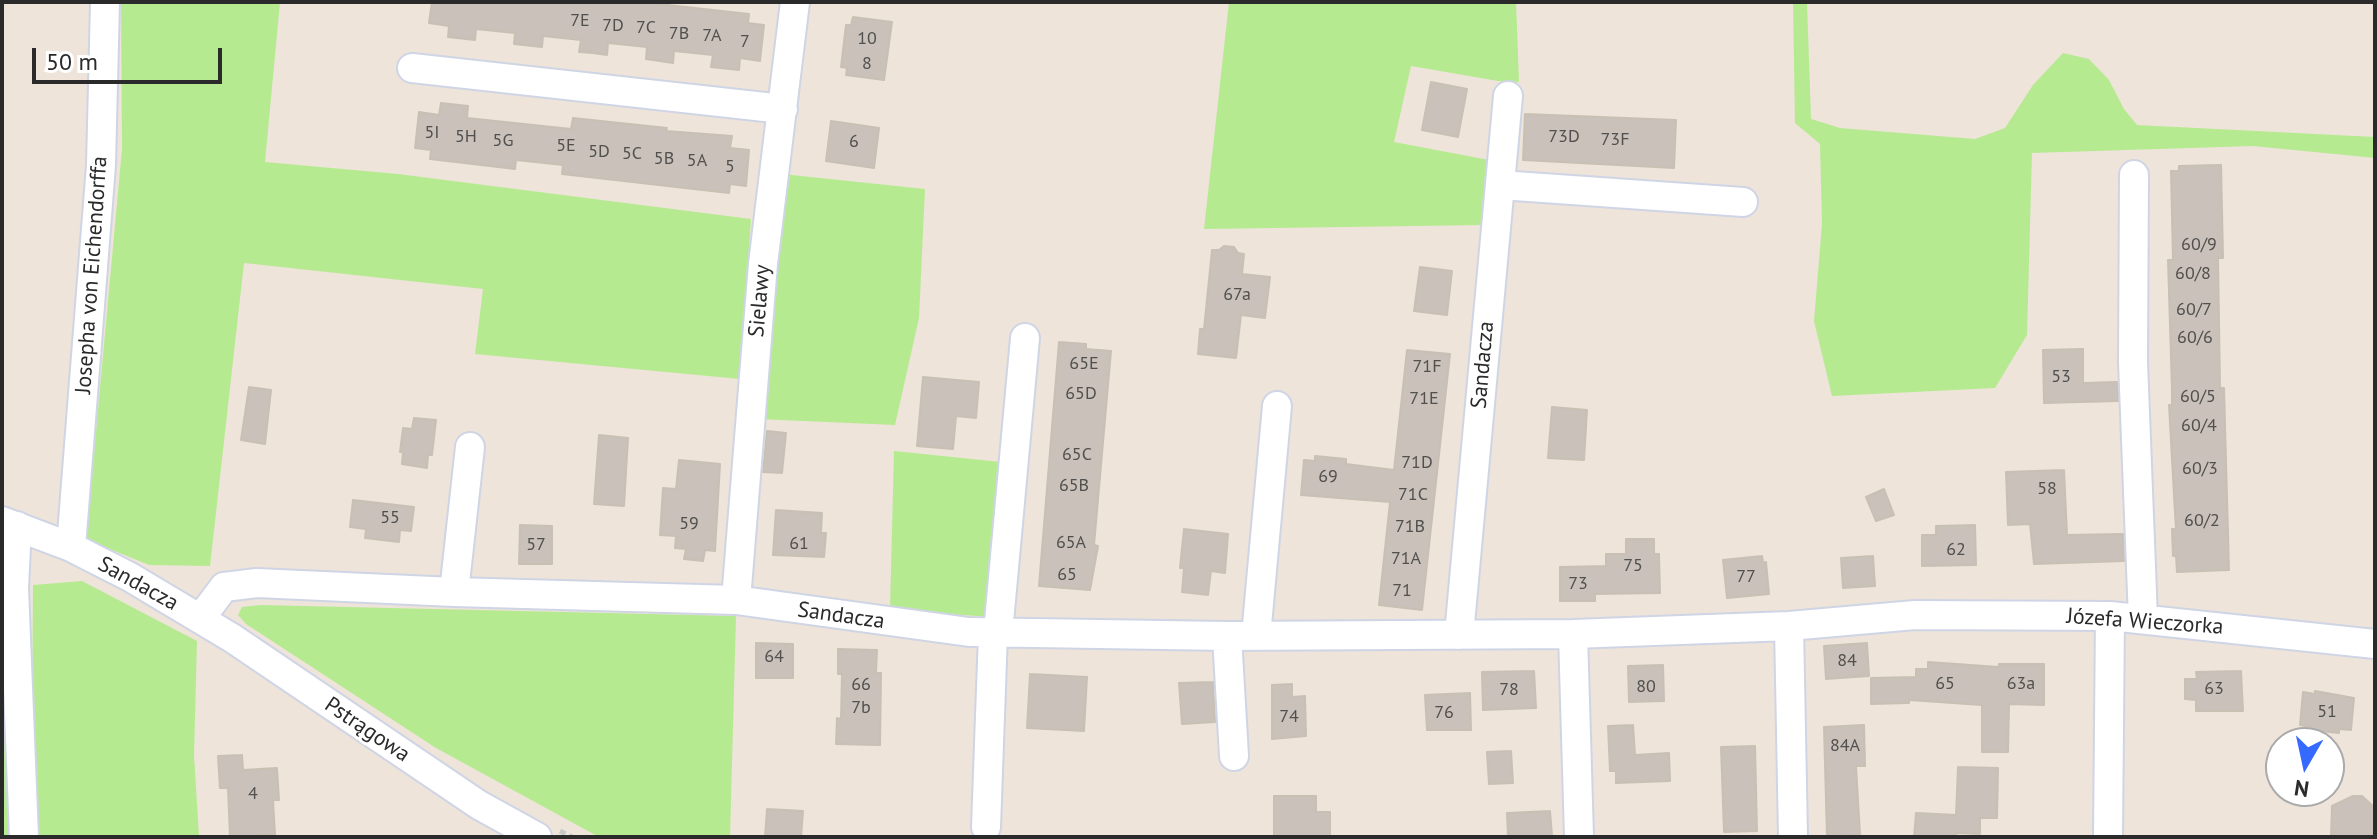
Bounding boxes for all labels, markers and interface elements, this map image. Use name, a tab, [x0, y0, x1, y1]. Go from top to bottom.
house number: 7E	[570, 10, 590, 32]
house number: 7D	[602, 15, 624, 37]
house number: 7C	[636, 17, 656, 39]
house number: 7B	[669, 23, 689, 45]
house number: 7A	[702, 25, 722, 47]
house number: 10	[857, 28, 877, 50]
house number: 7	[740, 31, 750, 53]
scale bar	[36, 32, 226, 82]
text: 50 m	[46, 46, 98, 77]
house number: 8	[862, 53, 872, 75]
house number: 5I	[424, 122, 440, 144]
house number: 5H	[455, 126, 477, 148]
house number: 73D	[1548, 126, 1580, 148]
house number: 73F	[1601, 129, 1629, 151]
house number: 5G	[493, 130, 513, 152]
house number: 6	[849, 131, 859, 153]
house number: 5E	[556, 135, 576, 157]
house number: 5D	[588, 141, 610, 163]
house number: 5C	[622, 143, 642, 165]
house number: 5B	[654, 148, 674, 170]
house number: 5A	[687, 150, 707, 172]
street label: Josepha von Eichendorffa	[71, 155, 113, 395]
house number: 5	[725, 156, 735, 178]
house number: 60/9	[2181, 234, 2217, 256]
house number: 60/8	[2175, 263, 2211, 285]
street label: Sielawy	[744, 264, 776, 338]
house number: 67a	[1223, 284, 1251, 306]
house number: 60/7	[2176, 299, 2212, 321]
street label: Sandacza	[1466, 320, 1500, 410]
house number: 60/6	[2177, 327, 2213, 349]
house number: 65E	[1069, 353, 1099, 375]
house number: 71F	[1413, 356, 1441, 378]
house number: 53	[2051, 366, 2071, 388]
house number: 65D	[1065, 383, 1097, 405]
house number: 60/5	[2180, 386, 2216, 408]
house number: 71E	[1409, 388, 1439, 410]
house number: 60/4	[2181, 415, 2217, 437]
house number: 65C	[1062, 444, 1092, 466]
house number: 71D	[1401, 452, 1433, 474]
house number: 60/3	[2182, 458, 2218, 480]
house number: 69	[1318, 466, 1338, 488]
house number: 65B	[1059, 475, 1089, 497]
house number: 58	[2037, 478, 2057, 500]
house number: 71C	[1398, 484, 1428, 506]
house number: 55	[380, 507, 400, 529]
house number: 60/2	[2184, 510, 2220, 532]
house number: 59	[679, 513, 699, 535]
house number: 71B	[1395, 516, 1425, 538]
house number: 65A	[1056, 532, 1086, 554]
house number: 61	[789, 533, 809, 555]
house number: 57	[526, 534, 546, 556]
house number: 62	[1946, 539, 1966, 561]
house number: 71A	[1391, 548, 1421, 570]
street label: Sandacza	[93, 551, 183, 617]
house number: 75	[1623, 555, 1643, 577]
house number: 65	[1057, 564, 1077, 586]
house number: 77	[1736, 566, 1756, 588]
house number: 73	[1568, 573, 1588, 595]
house number: 71	[1392, 580, 1412, 602]
street label: Sandacza	[796, 597, 886, 635]
street label: Józefa Wieczorka	[2066, 603, 2224, 641]
house number: 64	[764, 646, 784, 668]
house number: 84	[1837, 650, 1857, 672]
house number: 65	[1935, 673, 1955, 695]
house number: 63a	[2007, 673, 2035, 695]
house number: 66	[851, 674, 871, 696]
house number: 80	[1636, 676, 1656, 698]
house number: 63	[2204, 678, 2224, 700]
house number: 78	[1499, 679, 1519, 701]
street label: Pstrągowa	[319, 692, 415, 768]
house number: 7b	[851, 697, 871, 719]
house number: 51	[2317, 701, 2337, 723]
house number: 76	[1434, 702, 1454, 724]
house number: 74	[1279, 706, 1299, 728]
north arrow	[2265, 727, 2345, 807]
house number: 84A	[1830, 735, 1860, 757]
text: N	[2292, 774, 2311, 804]
house number: 4	[248, 783, 258, 805]

